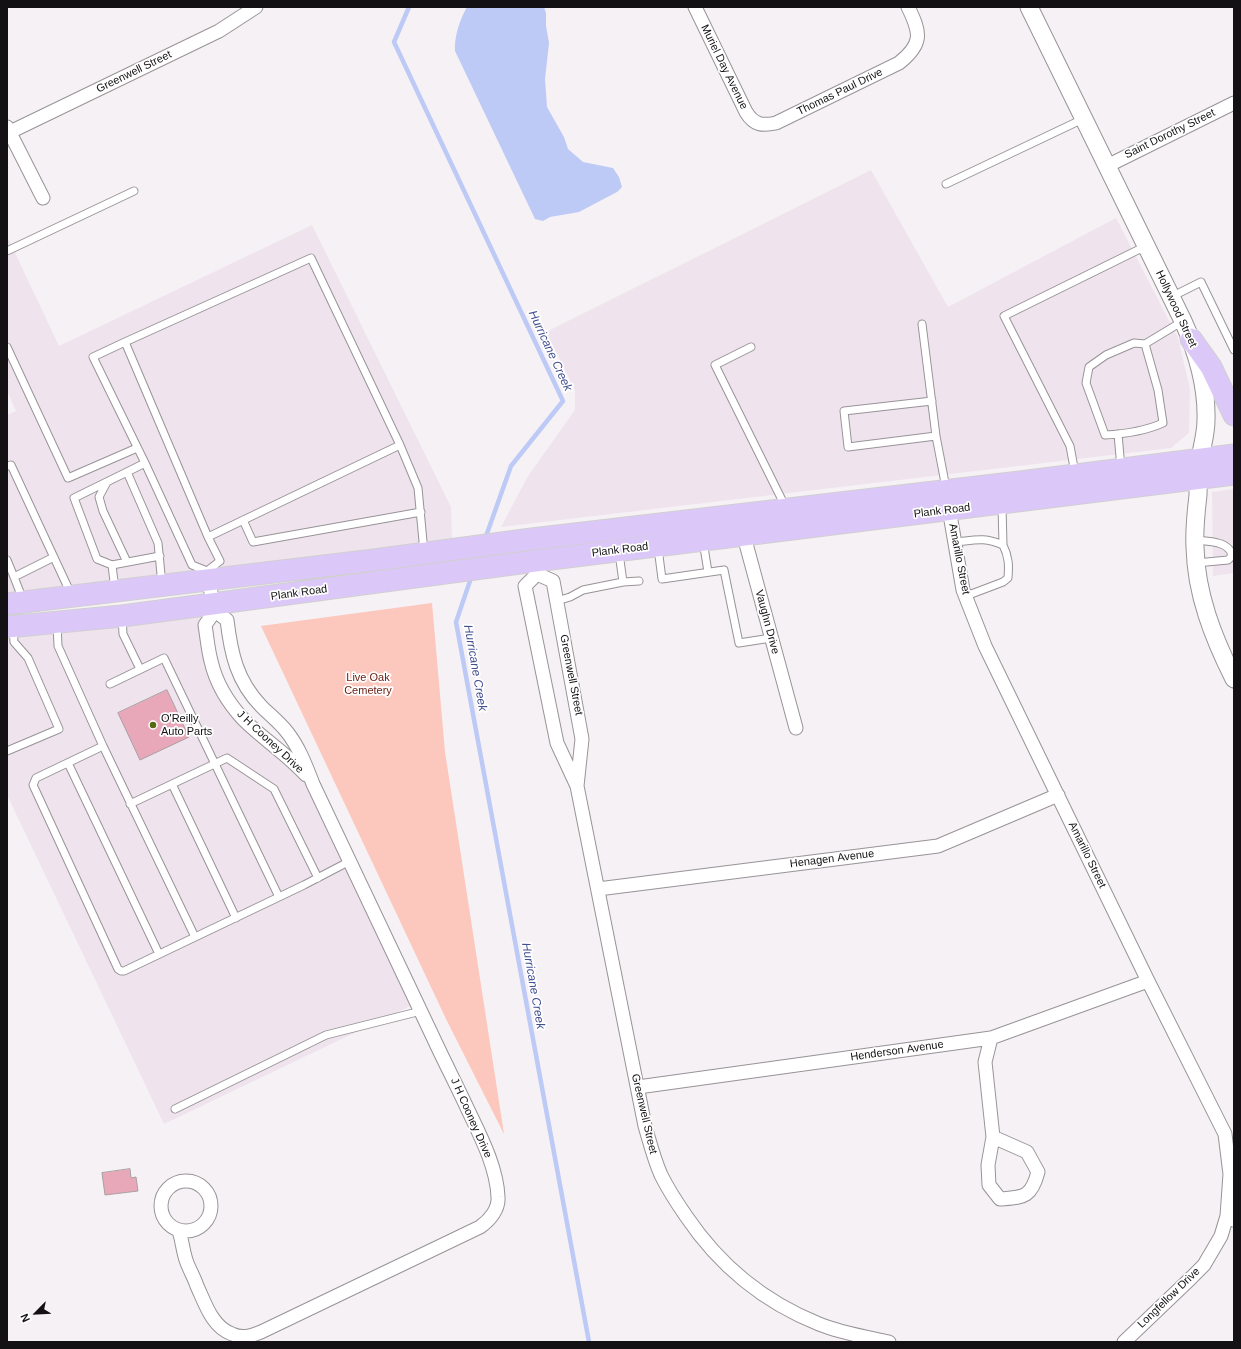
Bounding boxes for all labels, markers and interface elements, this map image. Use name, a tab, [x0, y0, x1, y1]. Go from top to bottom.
street label: Muriel Day Avenue	[698, 22, 750, 112]
street label: Greenwell Street	[94, 48, 174, 96]
street label: Thomas Paul Drive	[795, 66, 885, 118]
street label: Saint Dorothy Street	[1123, 106, 1217, 162]
street label: Hollywood Street	[1152, 269, 1200, 349]
water label: Hurricane Creek	[525, 308, 575, 394]
street label: Plank Road	[913, 501, 971, 521]
street label: Amarillo Street	[946, 522, 972, 596]
street label: Plank Road	[591, 540, 649, 560]
street label: Plank Road	[270, 583, 328, 603]
street label: Vaughn Drive	[752, 588, 782, 656]
water label: Hurricane Creek	[460, 624, 490, 712]
street label: Greenwell Street	[557, 634, 585, 716]
park label: Live Oak Cemetery	[344, 671, 392, 697]
street label: J H Cooney Drive	[234, 708, 306, 776]
place label: O'Reilly Auto Parts	[161, 712, 212, 738]
marker: O'Reilly Auto Parts	[148, 720, 158, 730]
street label: Amarillo Street	[1065, 820, 1109, 890]
street label: Henagen Avenue	[789, 847, 875, 871]
water label: Hurricane Creek	[518, 942, 548, 1030]
street label: Henderson Avenue	[850, 1038, 944, 1064]
street label: Greenwell Street	[628, 1073, 660, 1155]
street label: J H Cooney Drive	[447, 1076, 495, 1160]
street label: Longfellow Drive	[1135, 1265, 1203, 1331]
north arrow	[16, 1293, 56, 1333]
text: N	[18, 1312, 32, 1324]

